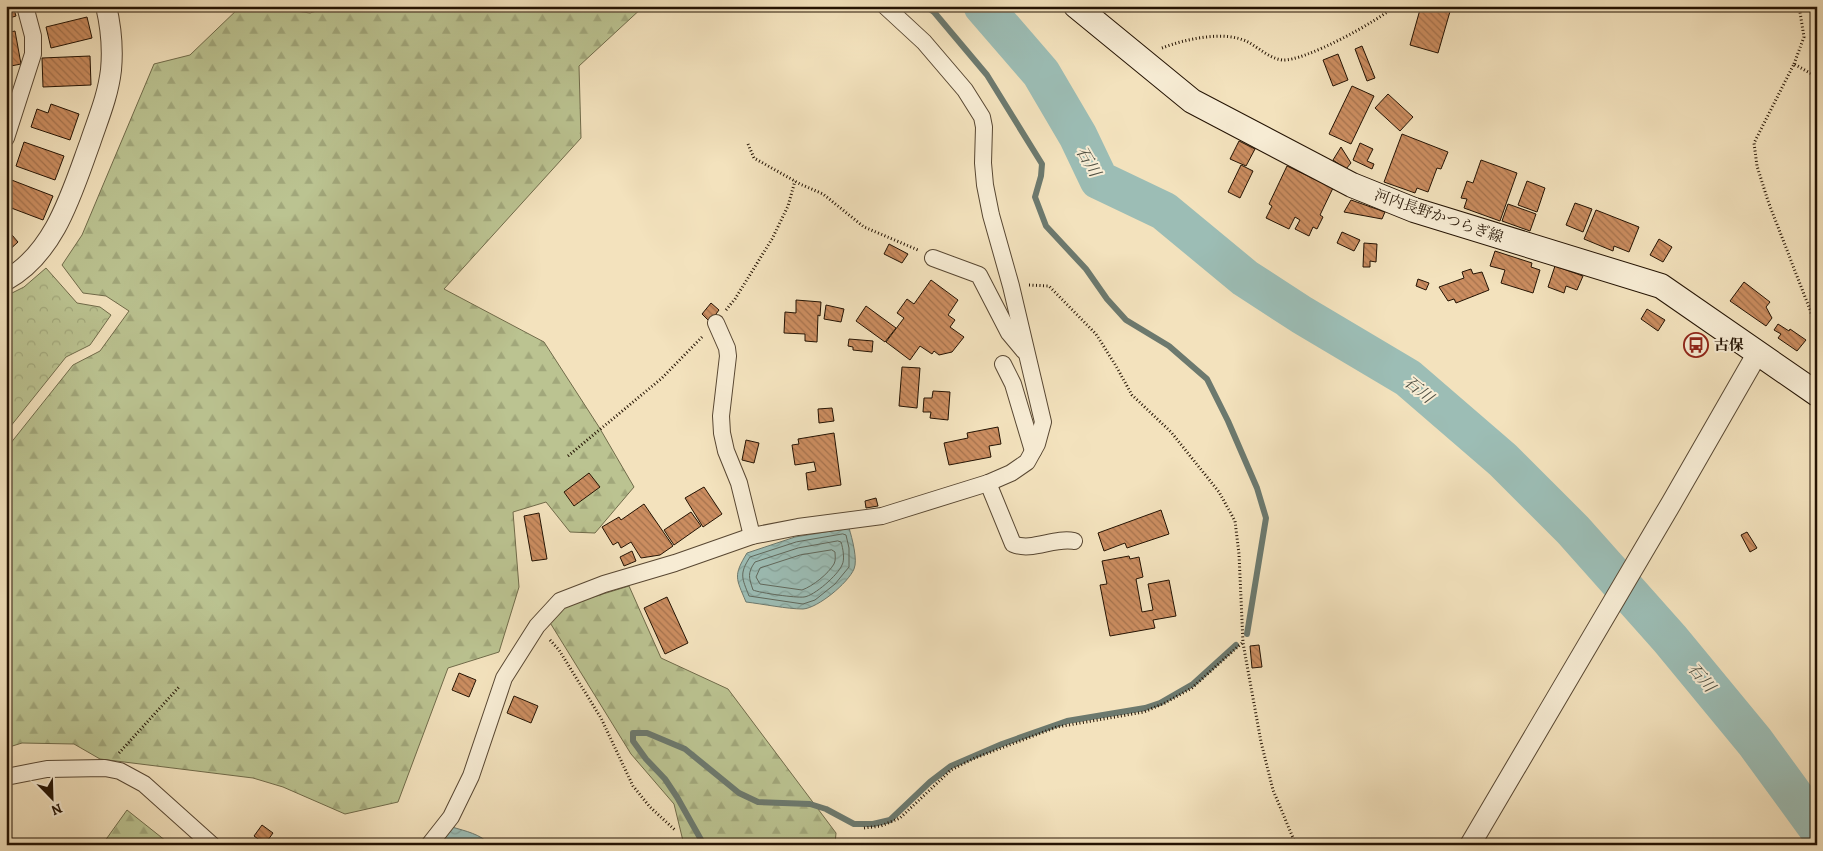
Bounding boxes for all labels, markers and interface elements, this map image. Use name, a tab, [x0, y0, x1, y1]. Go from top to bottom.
water label: 石川	[1071, 142, 1107, 183]
street label: 河内長野かつらぎ線	[1372, 185, 1506, 247]
bus stop icon: 古保	[1683, 332, 1709, 358]
place label: 古保	[1714, 335, 1744, 355]
water label: 石川	[1399, 371, 1439, 410]
water label: 石川	[1683, 658, 1721, 698]
north arrow	[28, 774, 78, 824]
text: N	[48, 799, 65, 820]

